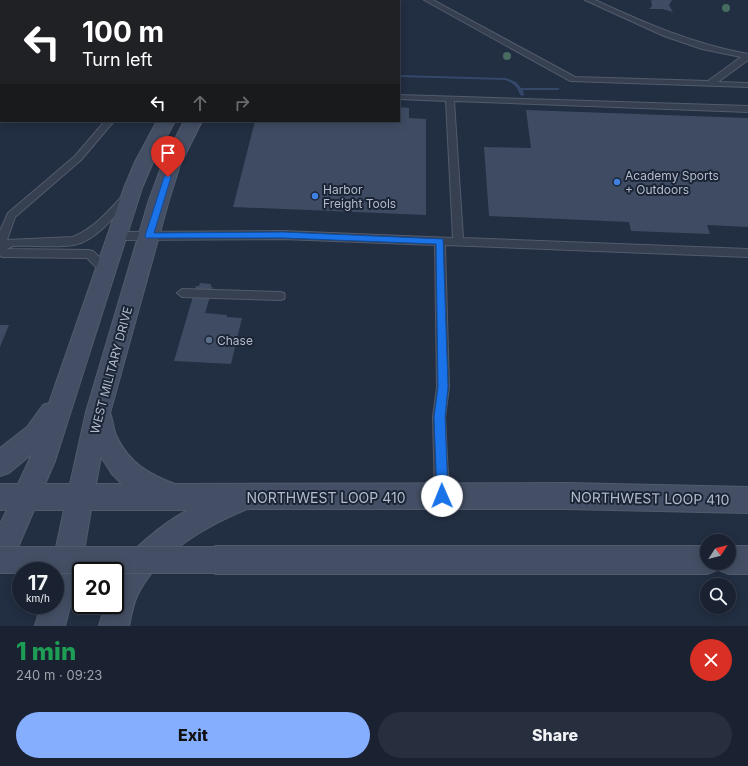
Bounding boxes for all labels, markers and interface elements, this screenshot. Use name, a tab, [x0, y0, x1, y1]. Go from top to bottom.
text: 100 m	[82, 15, 164, 49]
icon: left	[16, 16, 68, 68]
text: Turn left	[82, 49, 152, 70]
icon: left	[147, 92, 169, 114]
icon: ahead	[189, 92, 211, 114]
icon: right	[231, 92, 253, 114]
pin	[151, 136, 185, 177]
icon: arrive	[157, 142, 179, 164]
place label: Academy Sports + Outdoors	[625, 168, 719, 197]
marker: Academy Sports + Outdoors	[612, 177, 622, 187]
place label: Harbor Freight Tools	[323, 182, 396, 211]
marker: Harbor Freight Tools	[310, 191, 320, 201]
street label: WEST MILITARY DRIVE	[87, 305, 135, 435]
place label: Chase	[217, 333, 253, 348]
marker: Chase	[204, 335, 214, 345]
position arrow	[421, 475, 463, 517]
street label: NORTHWEST LOOP 410	[570, 488, 730, 508]
street label: NORTHWEST LOOP 410	[247, 489, 405, 506]
north arrow	[700, 534, 736, 570]
map controls	[700, 534, 736, 614]
speed limit sign: 20	[72, 562, 124, 614]
text: 17	[28, 571, 48, 595]
button: search	[700, 578, 736, 614]
text: km/h	[26, 592, 50, 604]
text: 1 min	[16, 637, 76, 666]
button: close	[690, 639, 732, 681]
text: 240 m · 09:23	[16, 667, 102, 683]
button: Exit	[16, 712, 370, 758]
button: Share	[378, 712, 732, 758]

